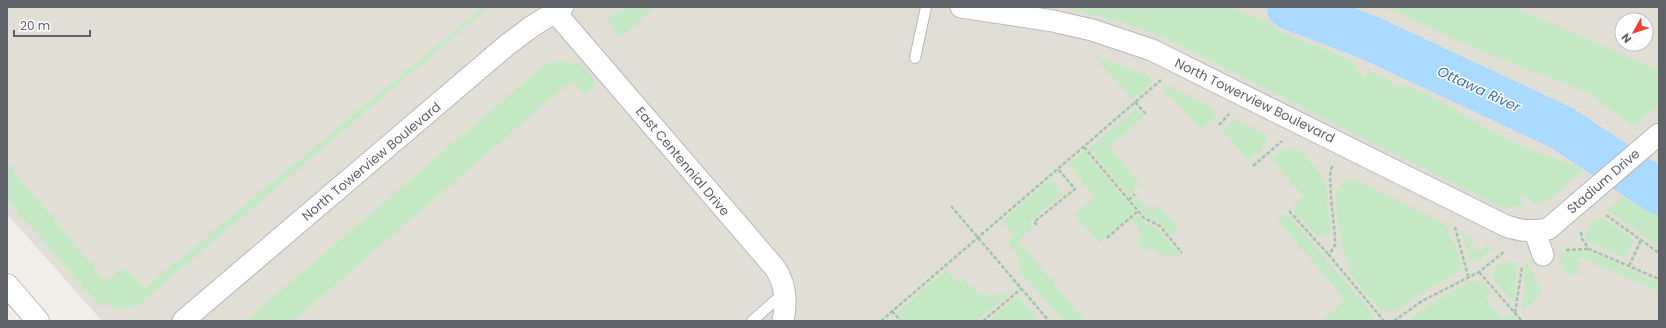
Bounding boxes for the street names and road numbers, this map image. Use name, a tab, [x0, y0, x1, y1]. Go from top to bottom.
street label: North Towerview Boulevard	[1172, 53, 1338, 148]
street label: North Towerview Boulevard	[298, 98, 445, 225]
street label: East Centennial Drive	[631, 103, 734, 220]
street label: Stadium Drive	[1563, 144, 1644, 218]

